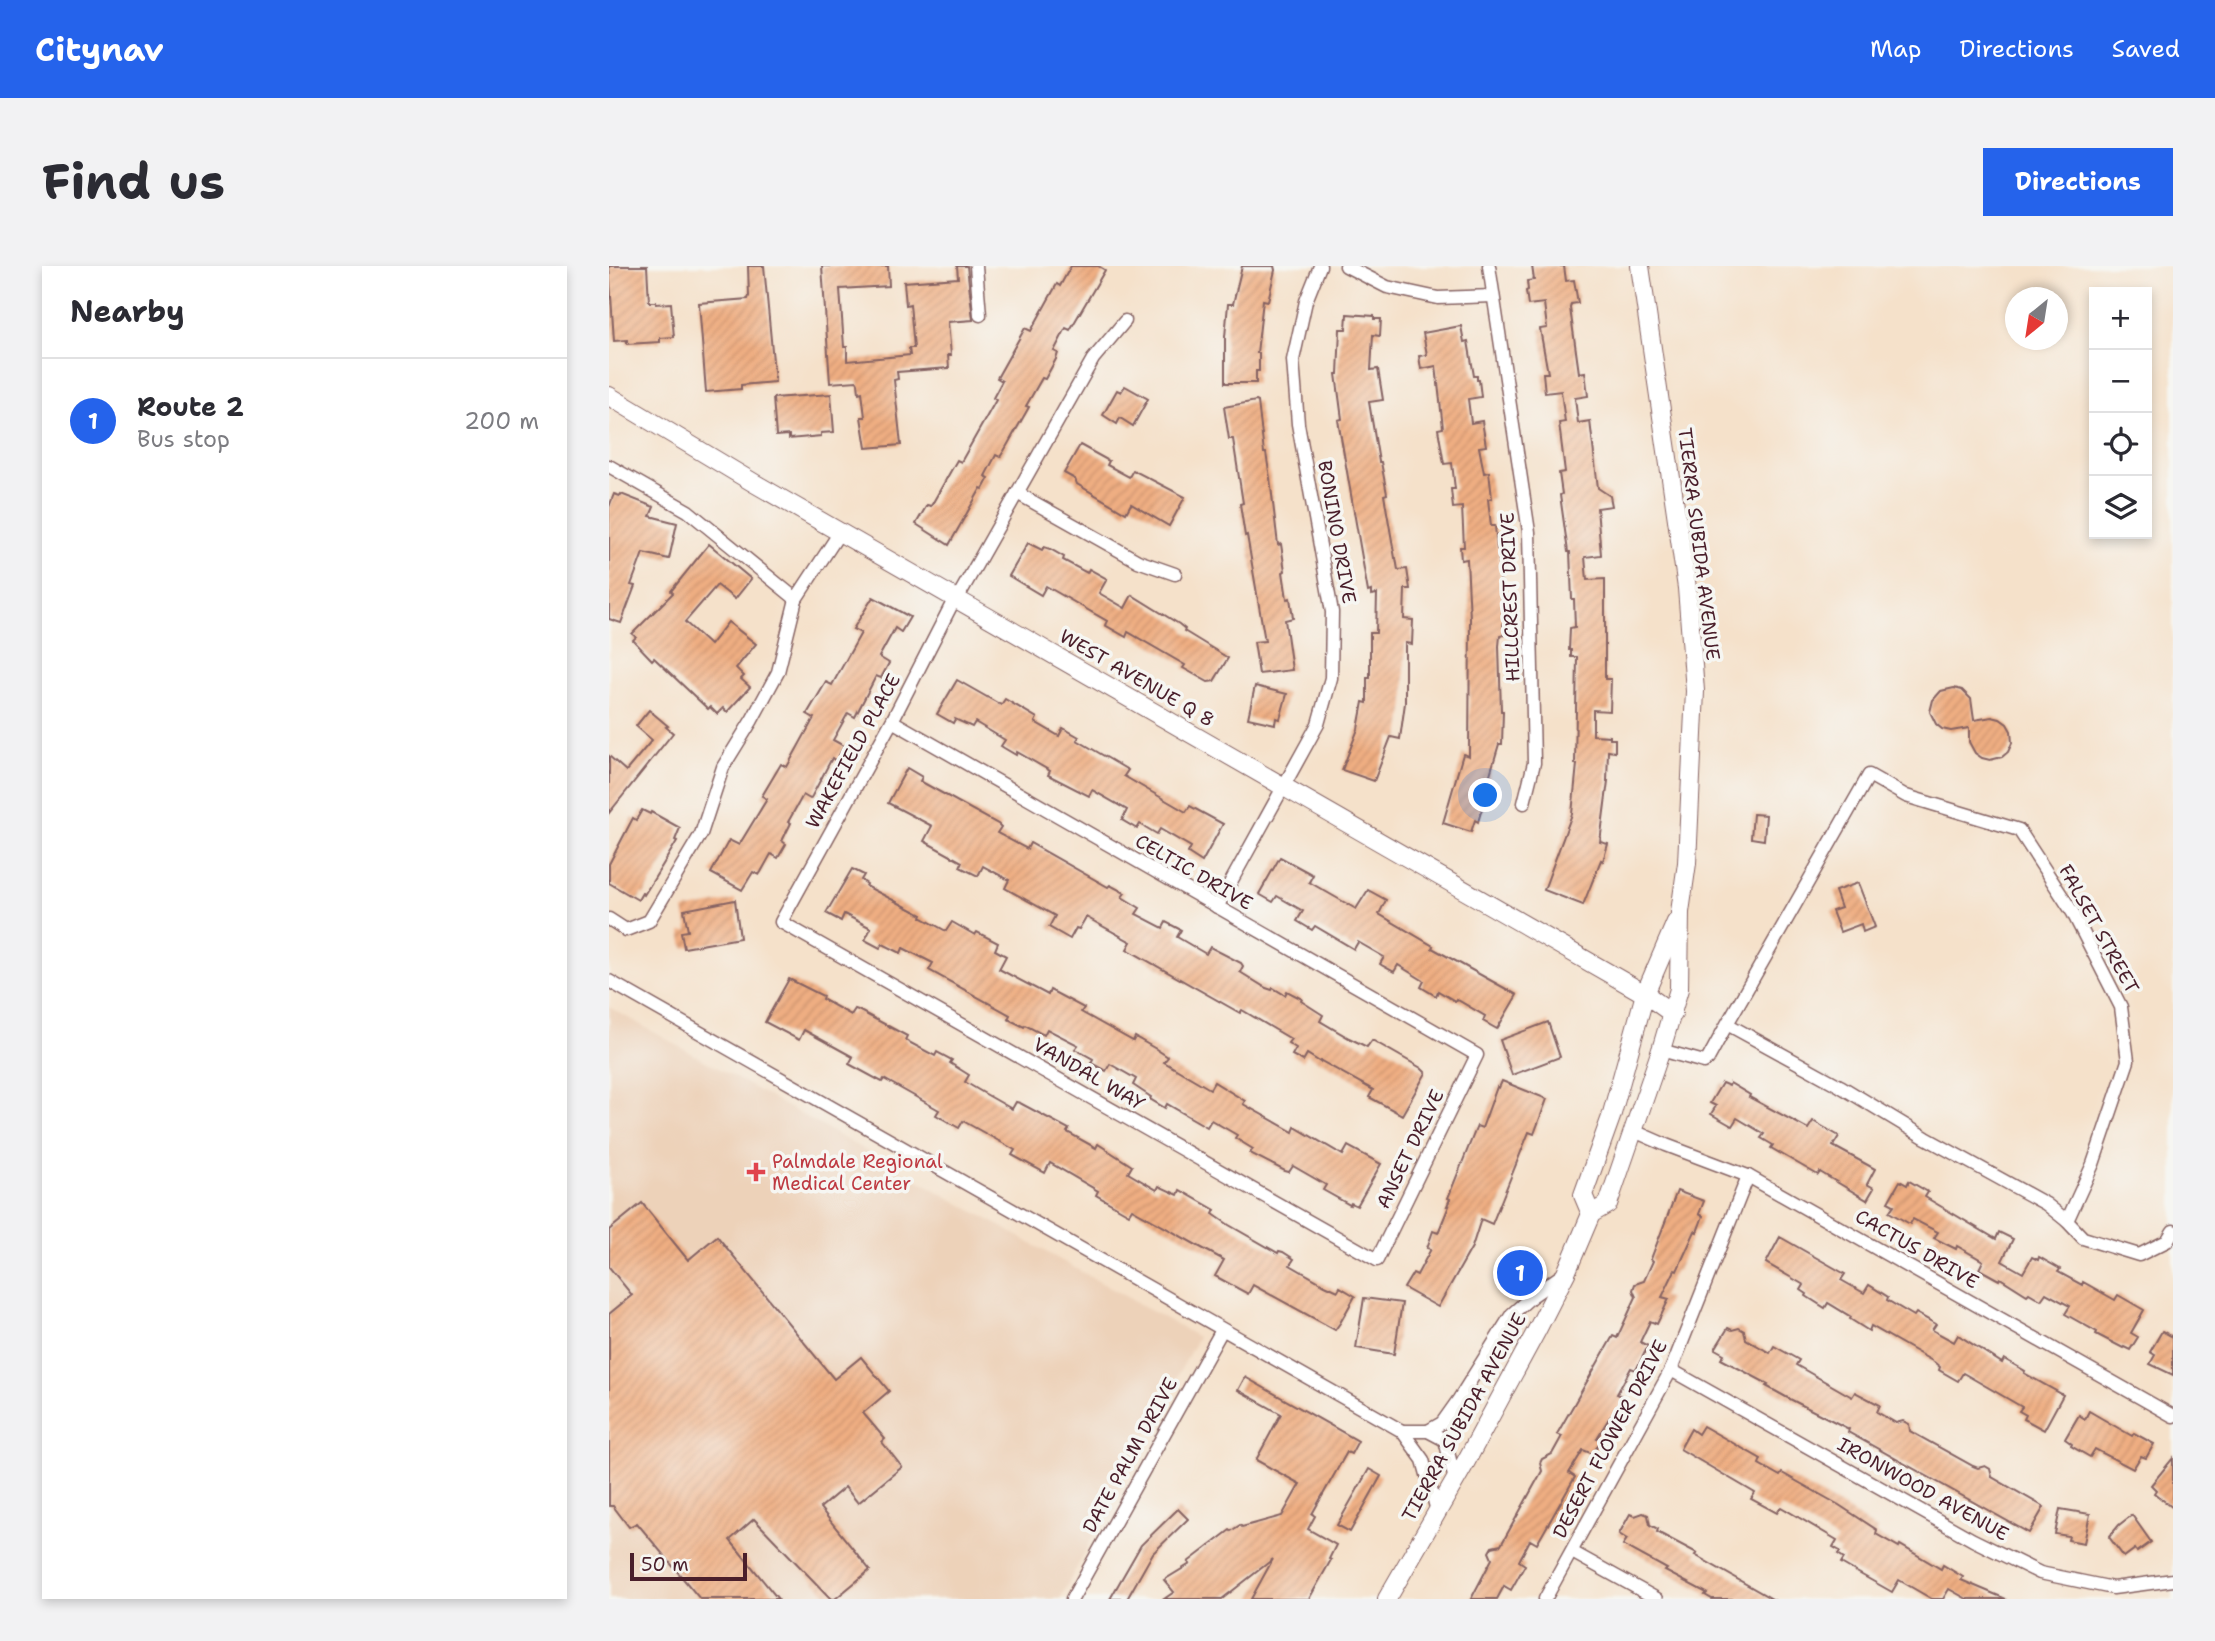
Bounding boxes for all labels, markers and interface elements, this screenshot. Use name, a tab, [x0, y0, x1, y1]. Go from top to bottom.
text: Citynav	[35, 27, 164, 72]
text: Map	[1870, 33, 1921, 65]
text: Directions	[1959, 33, 2074, 65]
text: Saved	[2112, 33, 2180, 65]
button: Directions	[1983, 148, 2173, 216]
text: Find us	[42, 149, 225, 215]
north arrow	[2005, 287, 2068, 350]
map controls	[2089, 287, 2152, 539]
button: +	[2089, 287, 2152, 350]
text: Nearby	[70, 291, 185, 332]
button: −	[2089, 350, 2152, 413]
text: Route 2	[137, 389, 244, 424]
text: 1	[88, 406, 98, 436]
text: 200 m	[464, 406, 539, 436]
button: locate	[2089, 413, 2152, 476]
text: Bus stop	[137, 424, 230, 454]
street label: TIERRA SUBIDA AVENUE	[1672, 426, 1726, 662]
street label: BONINO DRIVE	[1312, 458, 1362, 606]
button: layers	[2089, 476, 2152, 539]
street label: HILLCREST DRIVE	[1495, 512, 1525, 682]
street label: WEST AVENUE Q 8	[1055, 623, 1219, 733]
street label: WAKEFIELD PLACE	[800, 669, 906, 833]
your location	[1468, 778, 1502, 812]
street label: CELTIC DRIVE	[1131, 828, 1257, 916]
street label: FALSET STREET	[2053, 860, 2145, 998]
street label: VANDAL WAY	[1028, 1032, 1150, 1116]
street label: ANSET DRIVE	[1370, 1085, 1450, 1213]
place label: Palmdale Regional Medical Center	[772, 1149, 943, 1196]
marker: Palmdale Regional Medical Center	[746, 1162, 766, 1182]
street label: CACTUS DRIVE	[1851, 1204, 1983, 1295]
pin: 1	[1497, 1247, 1543, 1299]
street label: TIERRA SUBIDA AVENUE	[1396, 1308, 1532, 1526]
street label: DESERT FLOWER DRIVE	[1547, 1335, 1673, 1543]
street label: DATE PALM DRIVE	[1077, 1373, 1183, 1537]
street label: IRONWOOD AVENUE	[1833, 1432, 2013, 1547]
scale bar	[630, 1550, 747, 1582]
text: 50 m	[641, 1552, 689, 1577]

